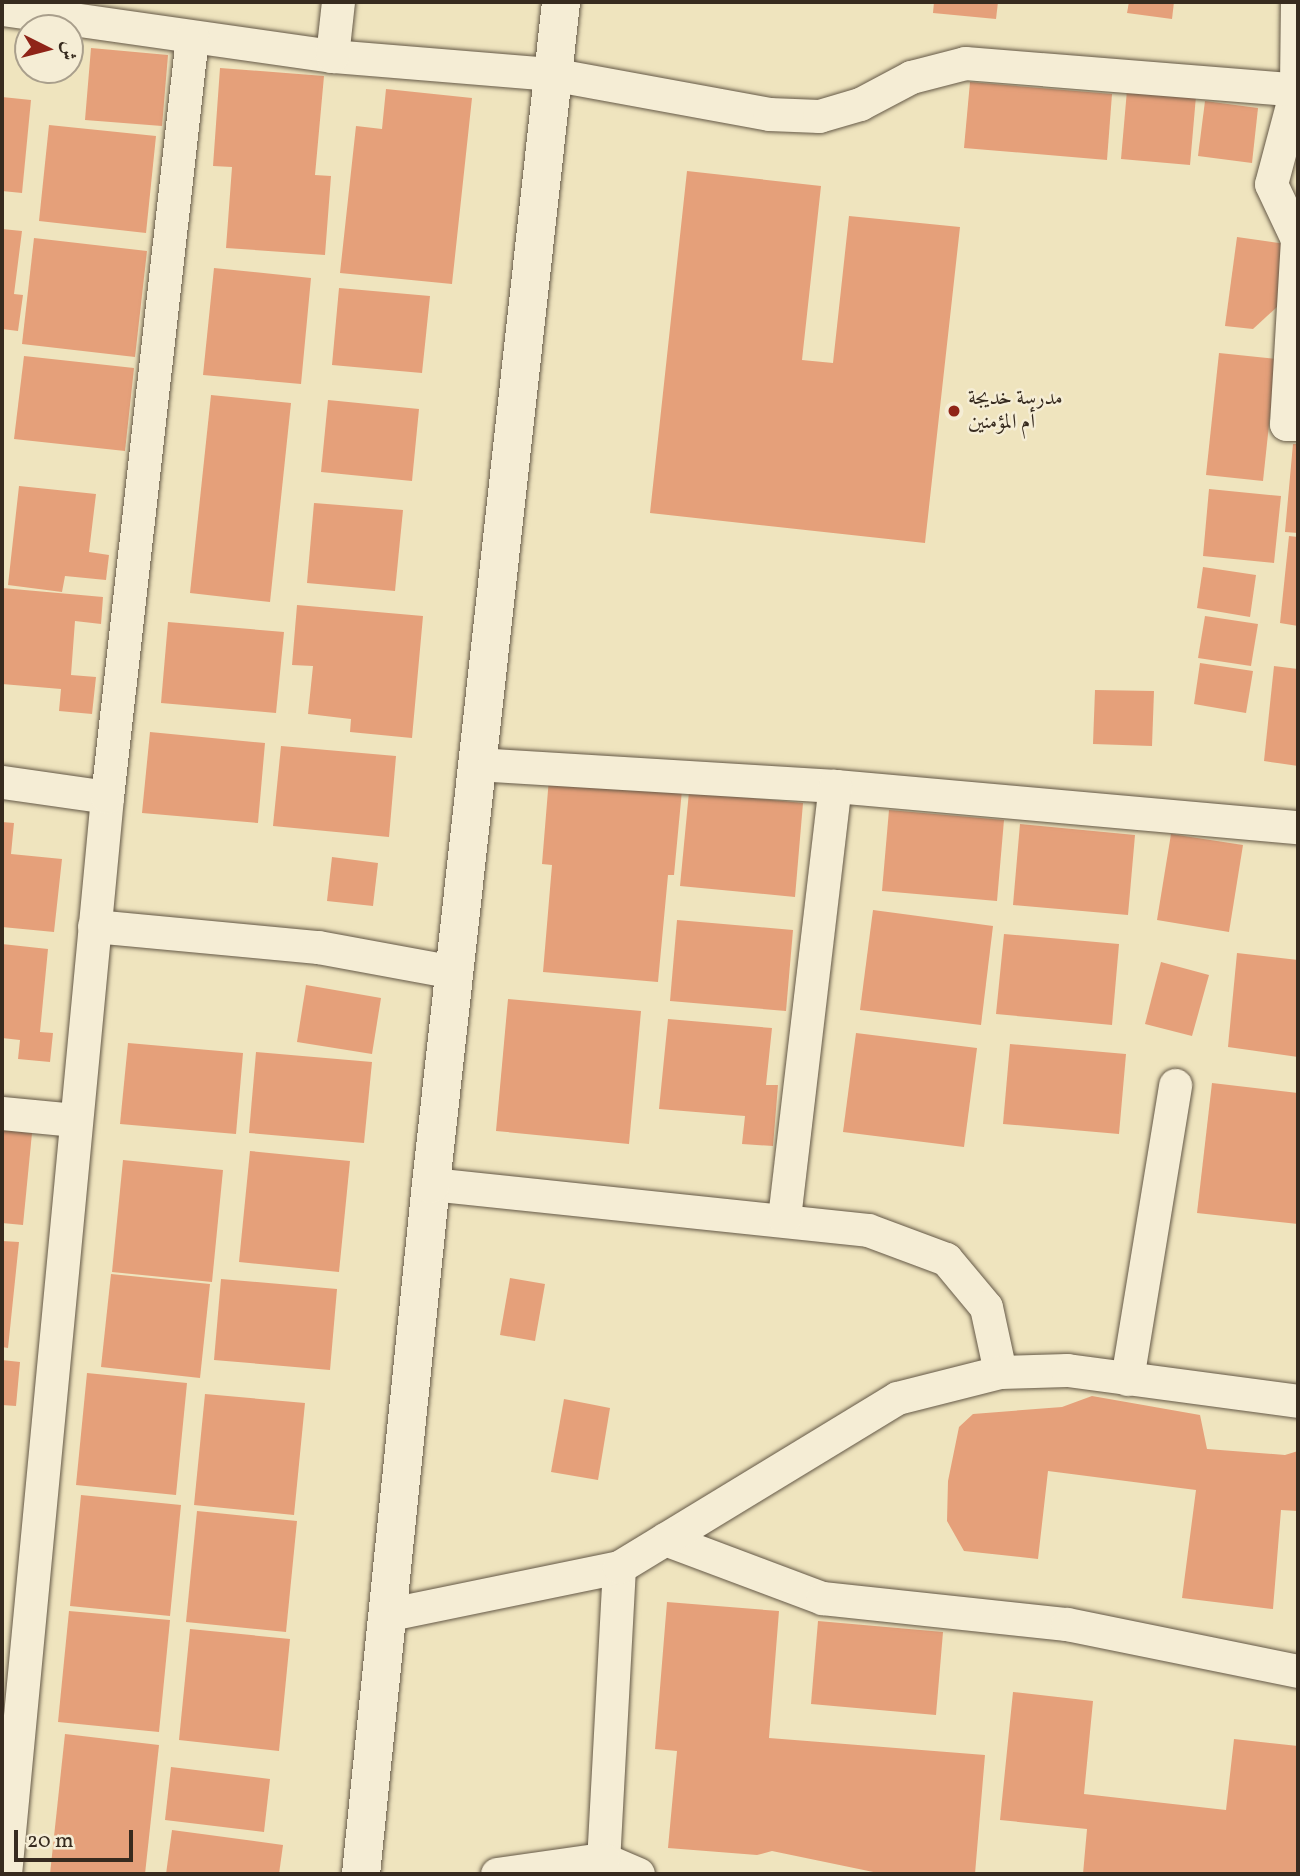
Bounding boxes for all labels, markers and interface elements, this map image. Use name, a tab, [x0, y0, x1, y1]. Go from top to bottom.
north arrow	[14, 14, 84, 84]
text: ش	[54, 40, 82, 62]
place label: مدرسة خديجة أم المؤمنين	[968, 386, 1063, 436]
marker: مدرسة خديجة أم المؤمنين	[946, 403, 962, 419]
scale bar	[18, 1816, 136, 1860]
text: 20 m	[27, 1827, 73, 1856]

